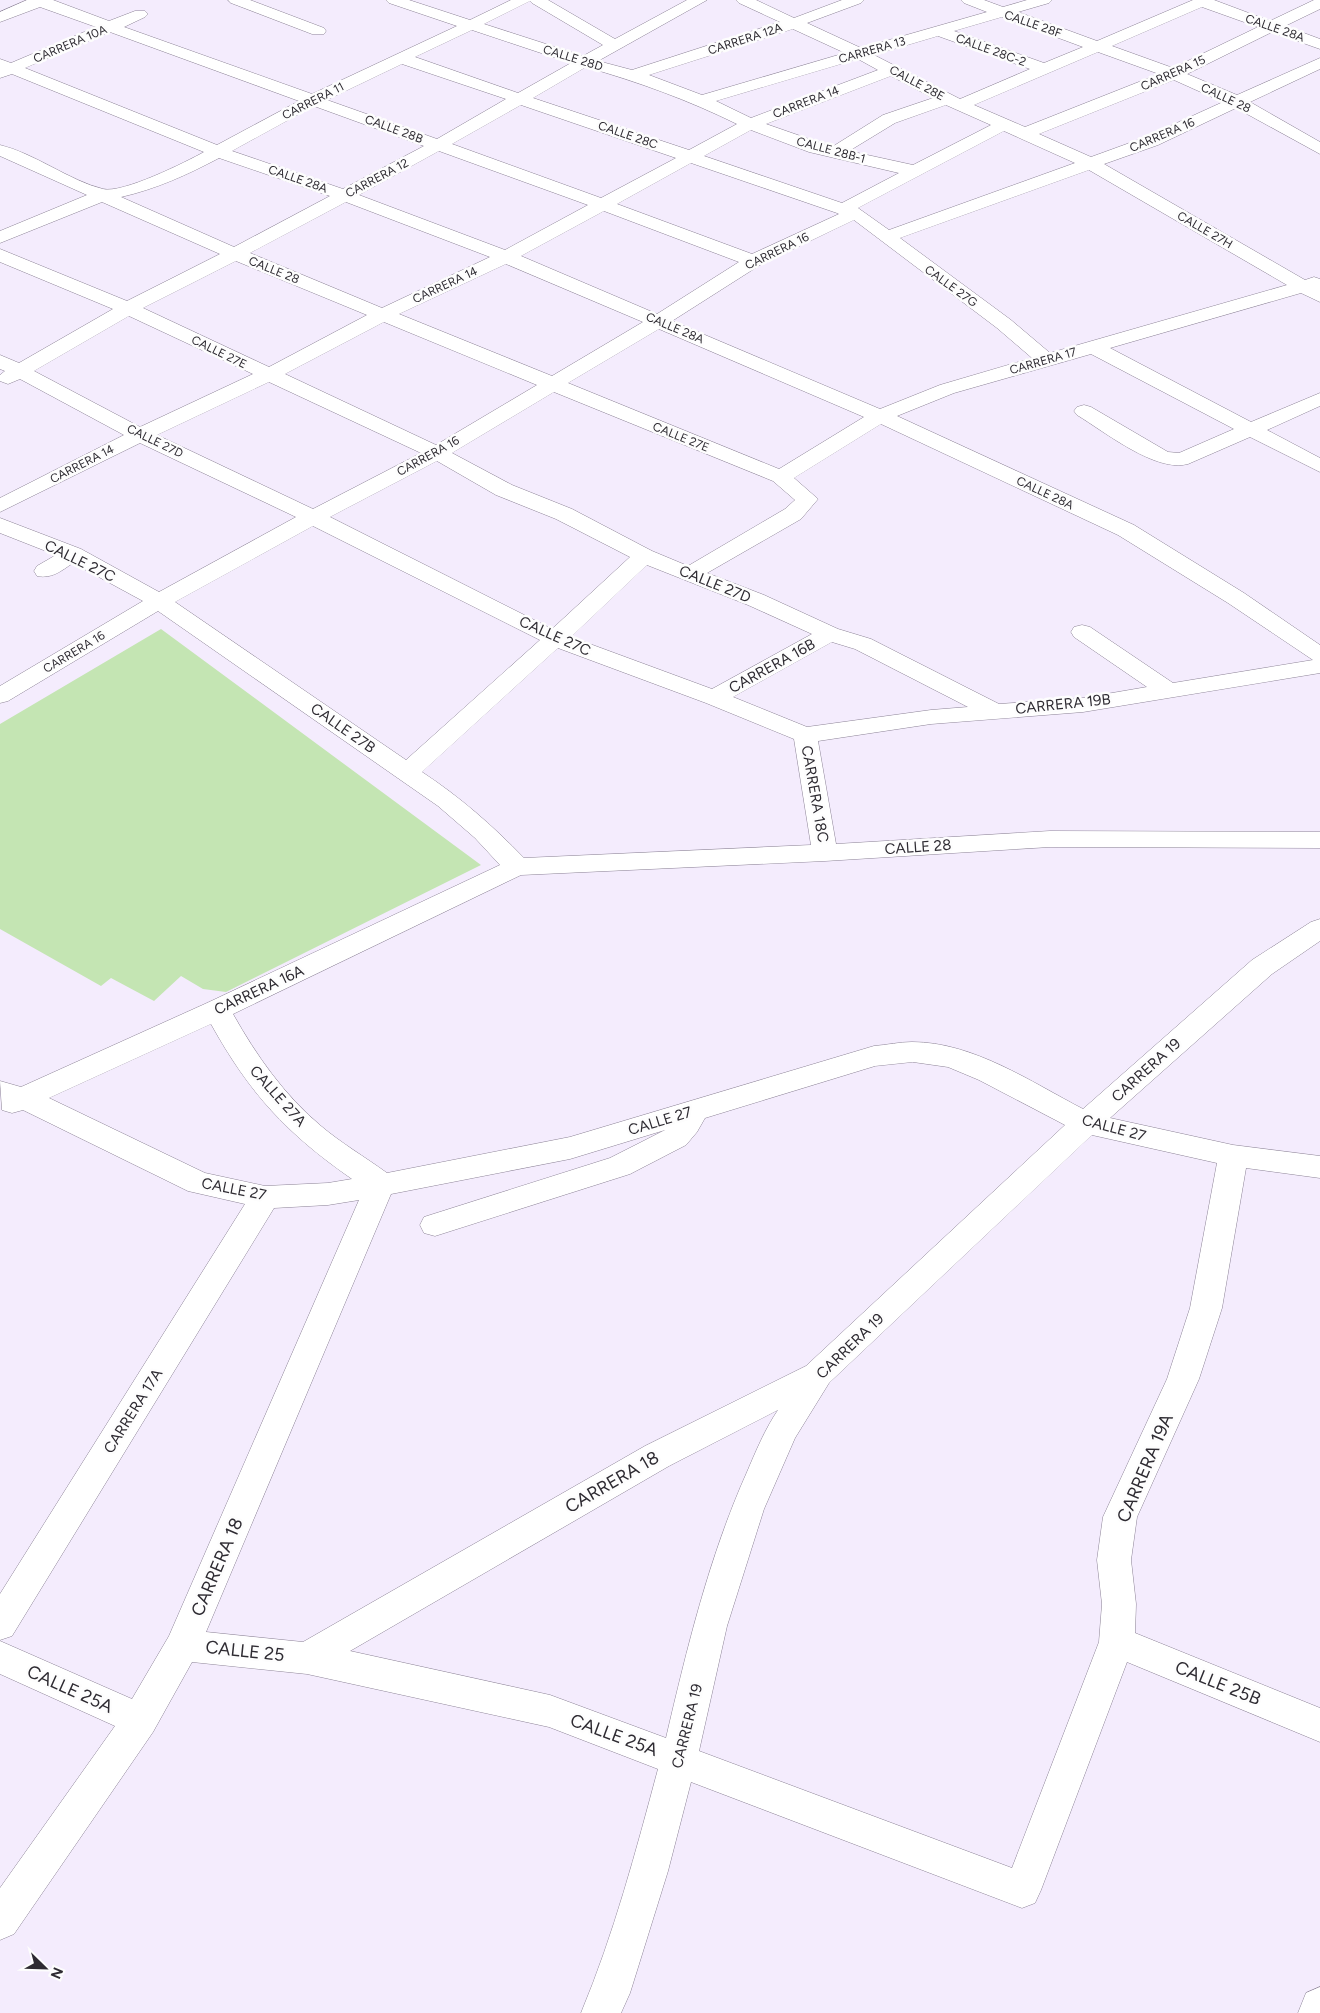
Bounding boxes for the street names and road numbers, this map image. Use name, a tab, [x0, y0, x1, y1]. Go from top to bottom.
street label: CALLE 28F	[1002, 8, 1064, 41]
street label: CALLE 28A	[1244, 11, 1306, 45]
street label: CARRERA 12A	[706, 20, 784, 58]
street label: CARRERA 10A	[31, 22, 109, 66]
street label: CALLE 28C-2	[954, 31, 1028, 69]
street label: CARRERA 13	[837, 34, 907, 66]
street label: CALLE 28D	[541, 42, 605, 74]
street label: CARRERA 15	[1138, 52, 1208, 94]
street label: CALLE 28E	[887, 63, 947, 103]
street label: CARRERA 11	[280, 79, 346, 123]
street label: CALLE 28	[1199, 80, 1253, 116]
street label: CARRERA 14	[771, 83, 842, 121]
street label: CALLE 28B	[363, 112, 425, 146]
street label: CARRERA 16	[1127, 115, 1197, 155]
street label: CALLE 28C	[596, 118, 660, 152]
street label: CALLE 28B-1	[795, 134, 867, 166]
street label: CARRERA 12	[343, 156, 411, 200]
street label: CALLE 28A	[267, 162, 329, 196]
street label: CALLE 27H	[1175, 209, 1235, 251]
street label: CARRERA 16	[743, 229, 811, 272]
street label: CALLE 28	[247, 254, 301, 286]
street label: CALLE 27G	[922, 262, 980, 310]
street label: CARRERA 14	[410, 264, 480, 306]
street label: CALLE 28A	[644, 310, 706, 346]
street label: CALLE 27E	[189, 333, 249, 371]
street label: CARRERA 17	[1008, 345, 1079, 377]
street label: CALLE 27E	[651, 419, 711, 455]
street label: CALLE 27D	[125, 421, 185, 461]
street label: CARRERA 16	[394, 433, 462, 479]
street label: CARRERA 14	[48, 442, 117, 486]
street label: CALLE 28A	[1014, 474, 1076, 512]
street label: CALLE 27C	[42, 536, 118, 586]
street label: CALLE 27D	[676, 561, 754, 607]
street label: CALLE 27C	[516, 612, 594, 660]
street label: CARRERA 16	[41, 628, 107, 676]
street label: CARRERA 16B	[726, 635, 818, 697]
street label: CARRERA 19B	[1014, 690, 1112, 718]
street label: CALLE 27B	[307, 699, 379, 757]
street label: CARRERA 18C	[798, 744, 832, 844]
street label: CALLE 28	[884, 836, 952, 858]
street label: CARRERA 16A	[211, 961, 307, 1019]
street label: CARRERA 19	[1108, 1034, 1184, 1106]
street label: CALLE 27A	[246, 1062, 310, 1130]
street label: CALLE 27	[626, 1103, 694, 1139]
street label: CALLE 27	[1080, 1111, 1148, 1145]
street label: CALLE 27	[200, 1174, 268, 1204]
street label: CARRERA 19	[813, 1309, 887, 1383]
street label: CARRERA 17A	[100, 1365, 166, 1457]
street label: CARRERA 19A	[1112, 1410, 1178, 1526]
street label: CARRERA 18	[561, 1446, 663, 1518]
street label: CARRERA 18	[186, 1514, 248, 1620]
street label: CALLE 25	[204, 1636, 286, 1666]
street label: CALLE 25B	[1172, 1656, 1264, 1710]
street label: CALLE 25A	[24, 1660, 116, 1718]
street label: CARRERA 19	[668, 1682, 706, 1770]
street label: CALLE 25A	[567, 1709, 661, 1761]

